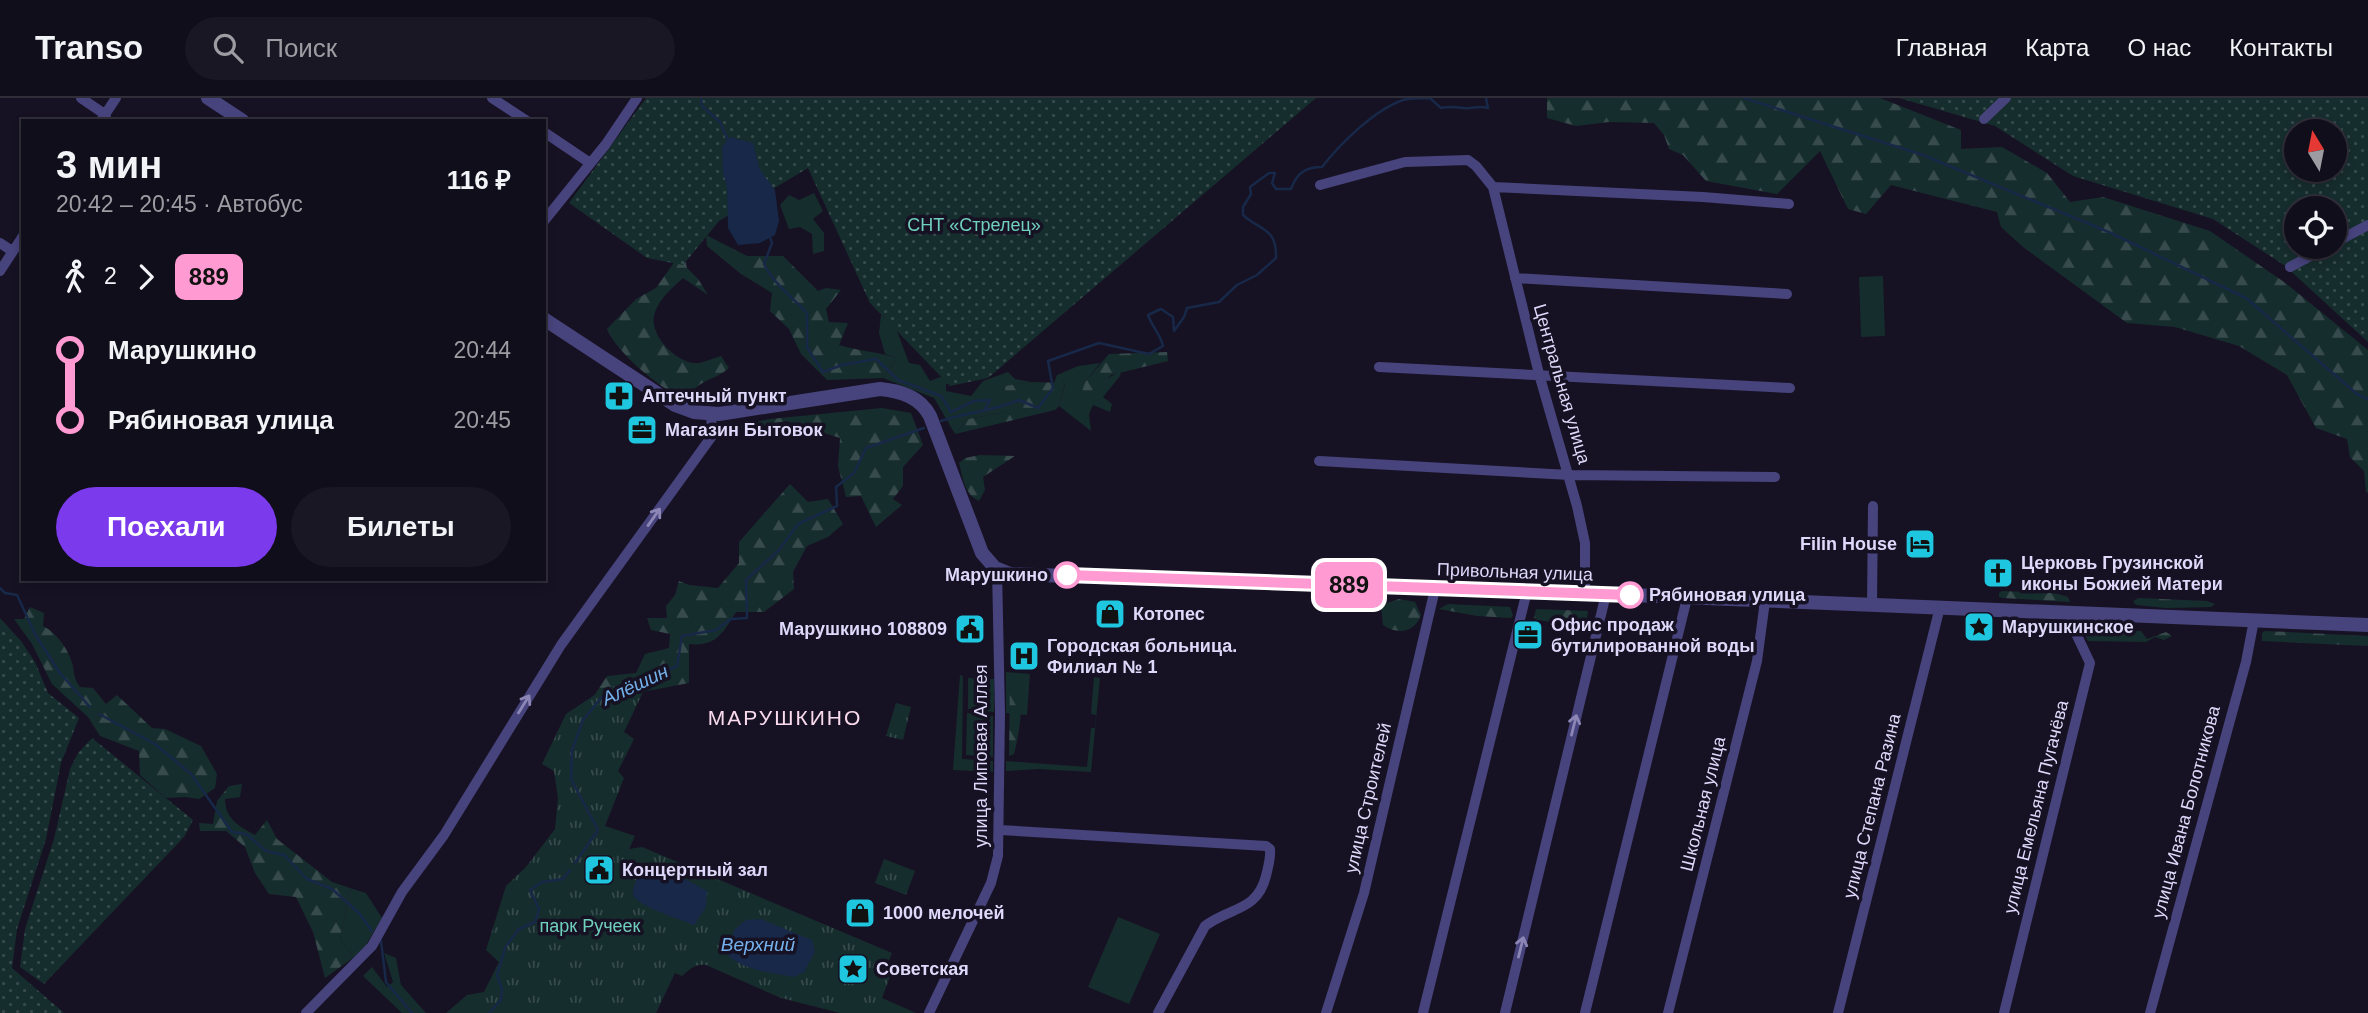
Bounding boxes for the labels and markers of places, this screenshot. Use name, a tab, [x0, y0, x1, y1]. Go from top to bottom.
pharmacy icon: Аптечный пункт	[602, 379, 636, 413]
place label: Аптечный пункт	[642, 386, 787, 406]
office icon: Магазин Бытовок	[625, 413, 659, 447]
place label: Магазин Бытовок	[665, 420, 824, 440]
hotel icon: Filin House	[1903, 527, 1937, 561]
place label: Filin House	[1800, 534, 1897, 554]
place label: Церковь Грузинской иконы Божией Матери	[2021, 553, 2223, 594]
church icon: Церковь Грузинской иконы Божией Матери	[1981, 556, 2015, 590]
marker: Марушкино	[1054, 562, 1080, 588]
place label: Марушкино	[945, 565, 1048, 585]
marker: Рябиновая улица	[1617, 582, 1643, 608]
place label: Рябиновая улица	[1649, 585, 1806, 605]
shop icon: Котопес	[1093, 597, 1127, 631]
place label: Котопес	[1133, 604, 1205, 624]
place icon: Марушкинское	[1962, 610, 1996, 644]
public building icon: Марушкино 108809	[953, 612, 987, 646]
place label: Офис продаж бутилированной воды	[1551, 615, 1755, 656]
place label: Марушкинское	[2002, 617, 2134, 637]
office icon: Офис продаж бутилированной воды	[1511, 618, 1545, 652]
place label: Марушкино 108809	[779, 619, 947, 639]
place label: Городская больница. Филиал № 1	[1047, 636, 1237, 677]
hospital icon: Городская больница. Филиал № 1	[1007, 639, 1041, 673]
public building icon: Концертный зал	[582, 853, 616, 887]
place label: Концертный зал	[622, 860, 768, 880]
shop icon: 1000 мелочей	[843, 896, 877, 930]
place label: 1000 мелочей	[883, 903, 1005, 923]
place icon: Советская	[836, 952, 870, 986]
place label: Советская	[876, 959, 969, 979]

